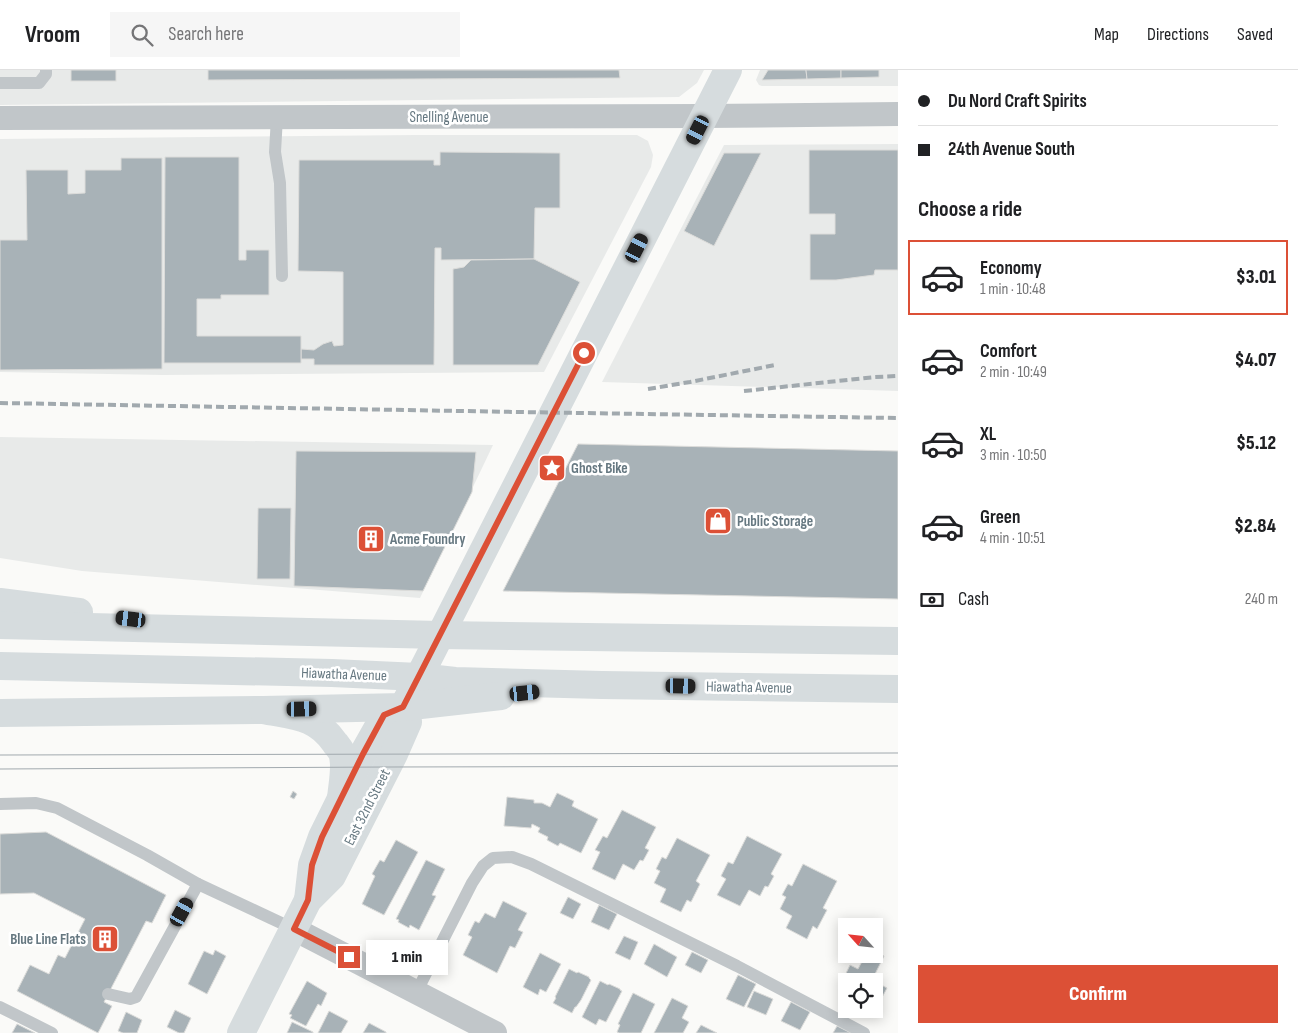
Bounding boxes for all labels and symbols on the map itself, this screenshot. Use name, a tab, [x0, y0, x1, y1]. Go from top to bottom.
street label: Snelling Avenue	[409, 108, 489, 127]
car	[684, 113, 711, 147]
car	[623, 231, 650, 265]
route start	[573, 342, 595, 364]
place icon: Ghost Bike	[537, 453, 567, 483]
place label: Ghost Bike	[571, 459, 628, 478]
shop icon: Public Storage	[703, 506, 733, 536]
place label: Public Storage	[737, 512, 813, 531]
building icon: Acme Foundry	[356, 524, 386, 554]
place label: Acme Foundry	[389, 530, 466, 549]
car	[115, 610, 146, 628]
street label: Hiawatha Avenue	[301, 664, 387, 685]
street label: Hiawatha Avenue	[706, 677, 792, 698]
car	[665, 678, 696, 694]
car	[509, 684, 540, 702]
car	[286, 701, 317, 717]
street label: East 32nd Street	[340, 765, 395, 849]
car	[168, 895, 195, 929]
north arrow	[838, 918, 882, 962]
building icon: Blue Line Flats	[90, 924, 120, 954]
place label: Blue Line Flats	[10, 930, 86, 949]
callout: 1 min	[366, 940, 449, 974]
route end	[338, 946, 360, 968]

